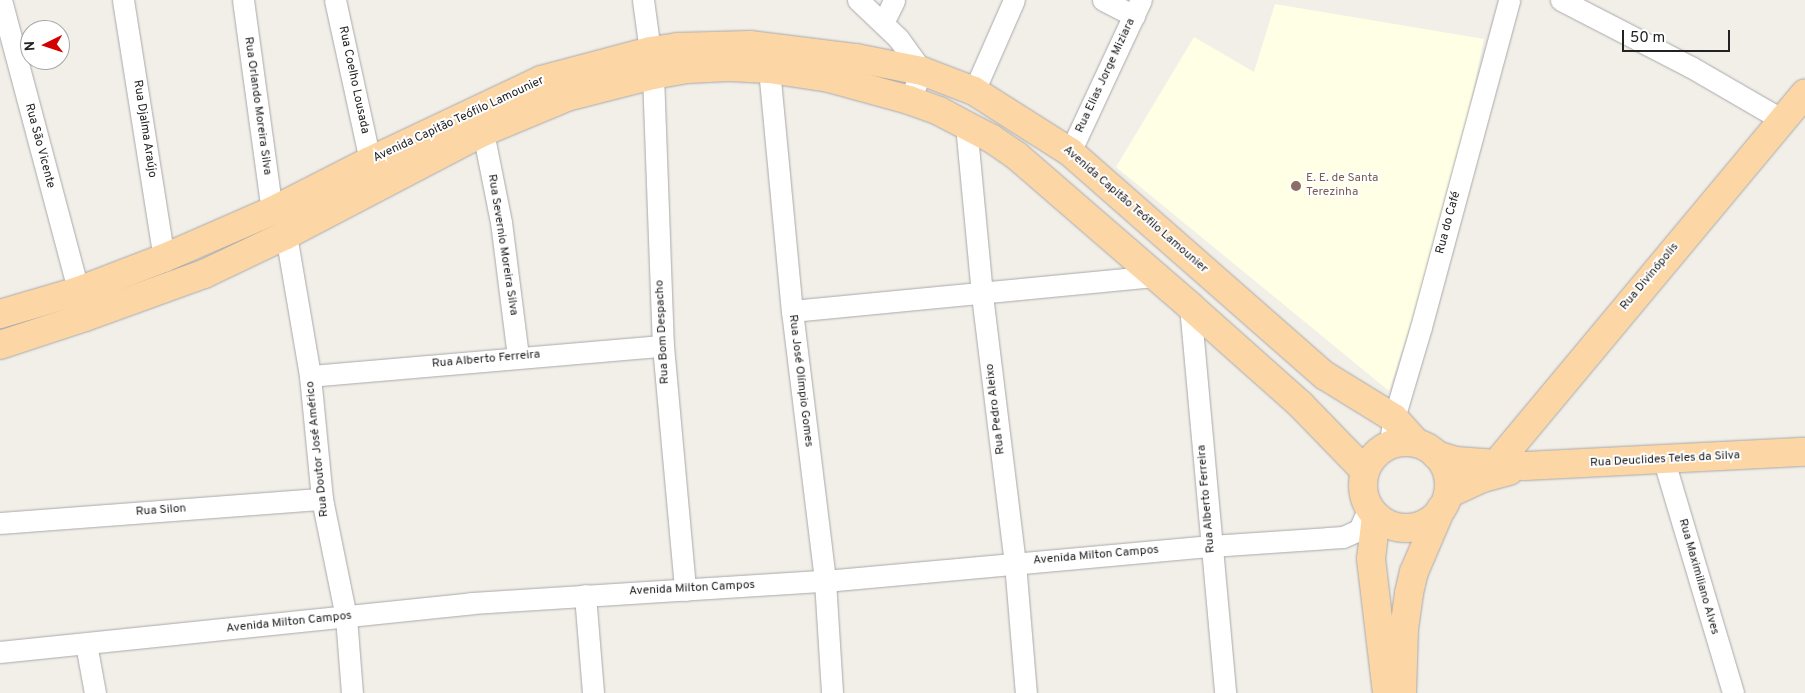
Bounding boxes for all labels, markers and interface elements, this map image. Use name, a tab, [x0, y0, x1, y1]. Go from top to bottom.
street label: Rua Elias Jorge Miziara	[1073, 17, 1139, 135]
north arrow	[20, 20, 70, 70]
scale bar	[1625, 20, 1732, 52]
street label: Rua Coelho Lousada	[335, 25, 371, 135]
text: 50 m	[1630, 29, 1665, 48]
street label: Rua Orlando Moreira Silva	[240, 36, 274, 176]
text: N	[22, 40, 39, 52]
street label: Avenida Capitão Teófilo Lamounier	[371, 74, 547, 166]
street label: Rua Djalma Araújo	[129, 79, 159, 179]
street label: Rua São Vicente	[21, 102, 57, 190]
street label: Avenida Capitão Teófilo Lamounier	[1060, 143, 1210, 277]
place label: E. E. de Santa Terezinha	[1306, 172, 1378, 200]
street label: Rua Severnio Moreira Silva	[484, 173, 520, 317]
marker: E. E. de Santa Terezinha	[1290, 180, 1302, 192]
street label: Rua do Café	[1434, 190, 1464, 256]
street label: Rua Divinópolis	[1618, 240, 1682, 314]
street label: Rua Bom Despacho	[653, 279, 673, 385]
street label: Rua José Olímpio Gomes	[785, 314, 815, 448]
street label: Rua Alberto Ferreira	[431, 348, 541, 372]
street label: Rua Pedro Aleixo	[983, 362, 1009, 456]
street label: Rua Doutor José Américo	[304, 380, 332, 518]
street label: Rua Alberto Ferreira	[1195, 444, 1219, 554]
street label: Rua Deuclides Teles da Silva	[1589, 449, 1741, 471]
street label: Rua Silon	[135, 502, 187, 520]
street label: Rua Maximiliano Alves	[1674, 517, 1722, 637]
street label: Avenida Milton Campos	[1033, 543, 1159, 569]
street label: Avenida Milton Campos	[629, 579, 755, 599]
street label: Avenida Milton Campos	[226, 609, 352, 637]

